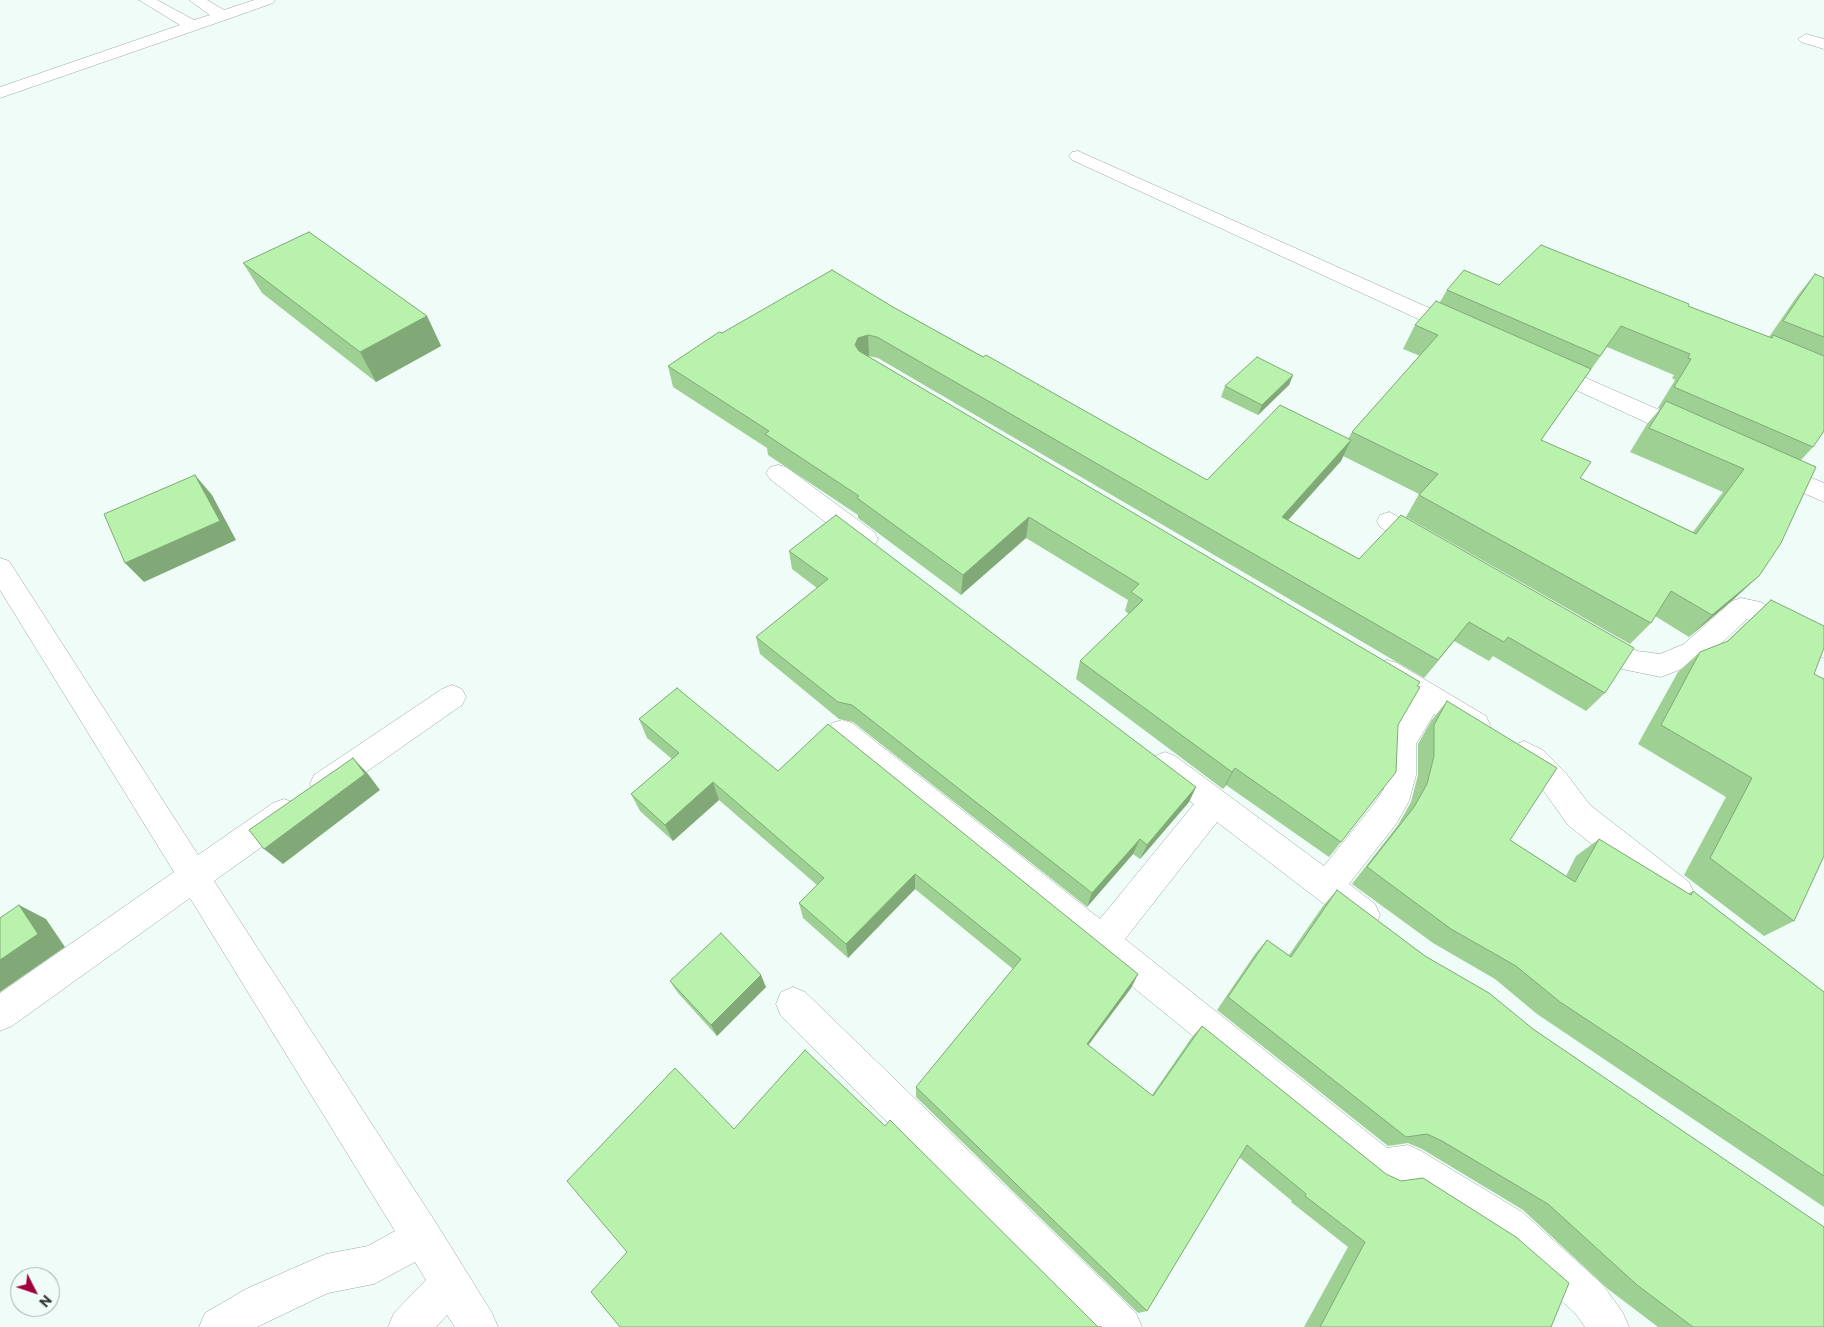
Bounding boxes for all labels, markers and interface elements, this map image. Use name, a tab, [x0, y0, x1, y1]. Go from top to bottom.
north arrow	[10, 1267, 60, 1317]
text: N	[36, 1292, 56, 1311]

